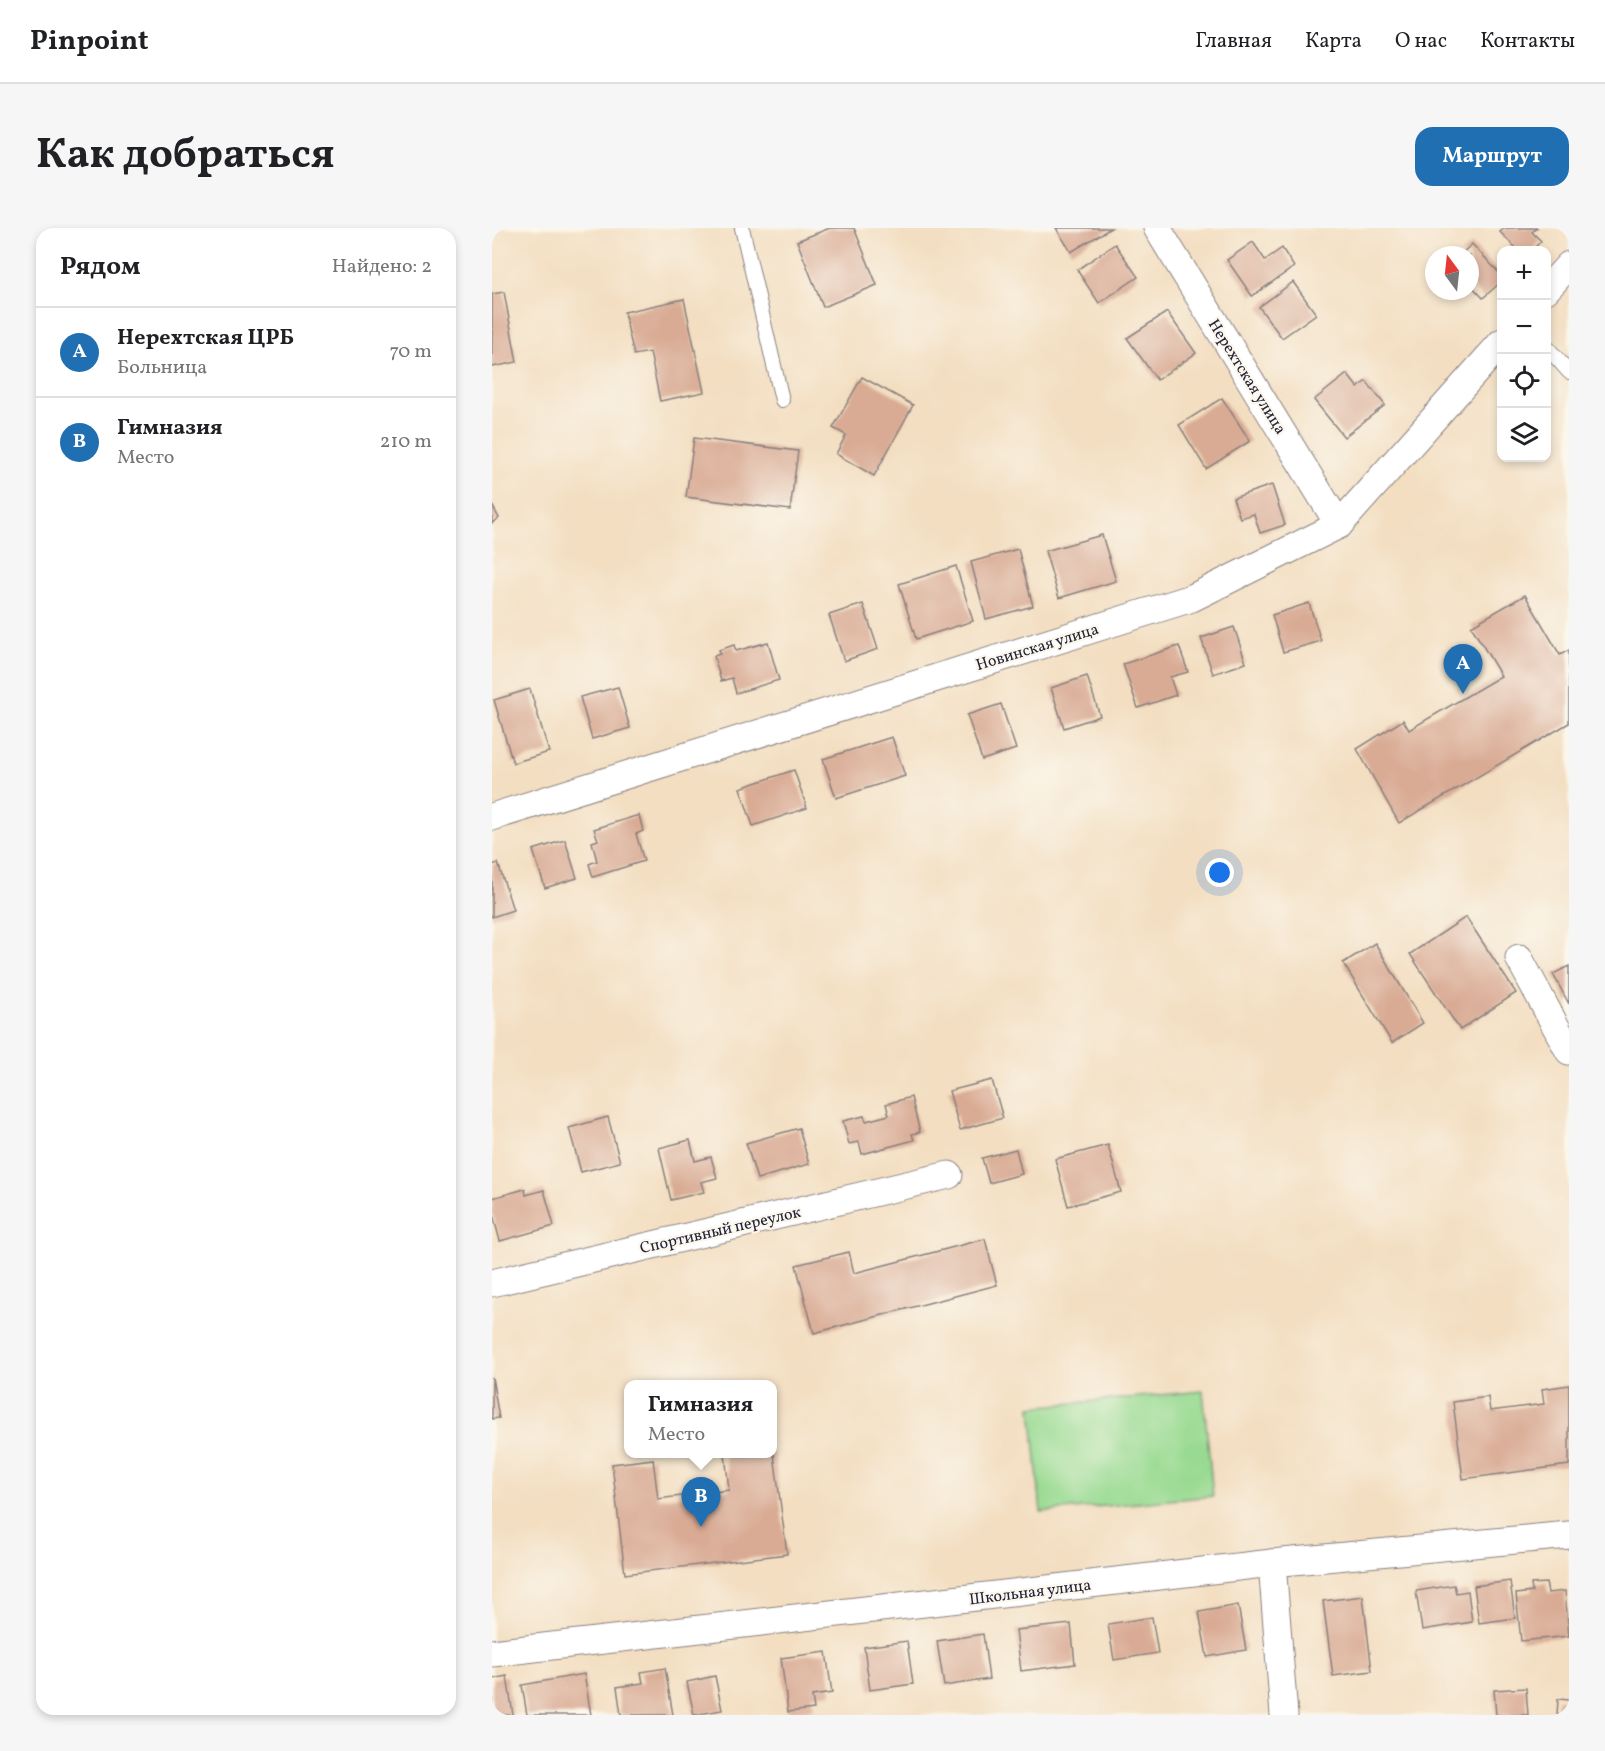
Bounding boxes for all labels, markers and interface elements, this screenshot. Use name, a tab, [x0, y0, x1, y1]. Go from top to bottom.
text: Pinpoint	[30, 22, 148, 61]
text: Главная	[1195, 27, 1272, 56]
text: Карта	[1305, 27, 1362, 56]
text: О нас	[1395, 27, 1447, 56]
text: Контакты	[1480, 27, 1575, 56]
text: Как добраться	[36, 127, 335, 186]
button: Маршрут	[1415, 127, 1569, 186]
north arrow	[1425, 246, 1479, 300]
map controls	[1497, 246, 1551, 462]
button: +	[1497, 246, 1551, 300]
text: Рядом	[60, 249, 140, 285]
text: Найдено: 2	[332, 253, 432, 281]
button: −	[1497, 300, 1551, 354]
street label: Нерехтская улица	[1202, 315, 1291, 439]
text: Нерехтская ЦРБ	[117, 323, 294, 354]
text: A	[72, 338, 87, 366]
text: 70 m	[389, 338, 432, 366]
text: Больница	[117, 354, 207, 382]
button: locate	[1497, 354, 1551, 408]
button: layers	[1497, 408, 1551, 462]
text: Гимназия	[117, 413, 223, 444]
text: B	[73, 428, 86, 456]
text: 210 m	[380, 428, 432, 456]
text: Место	[117, 444, 174, 472]
street label: Новинская улица	[973, 619, 1102, 677]
pin: A	[1444, 644, 1482, 694]
your location	[1205, 858, 1234, 887]
street label: Спортивный переулок	[638, 1202, 804, 1260]
popup	[624, 1380, 777, 1458]
text: Гимназия	[648, 1390, 753, 1421]
text: Место	[648, 1421, 705, 1449]
pin: B	[682, 1478, 720, 1527]
street label: Школьная улица	[968, 1575, 1093, 1611]

